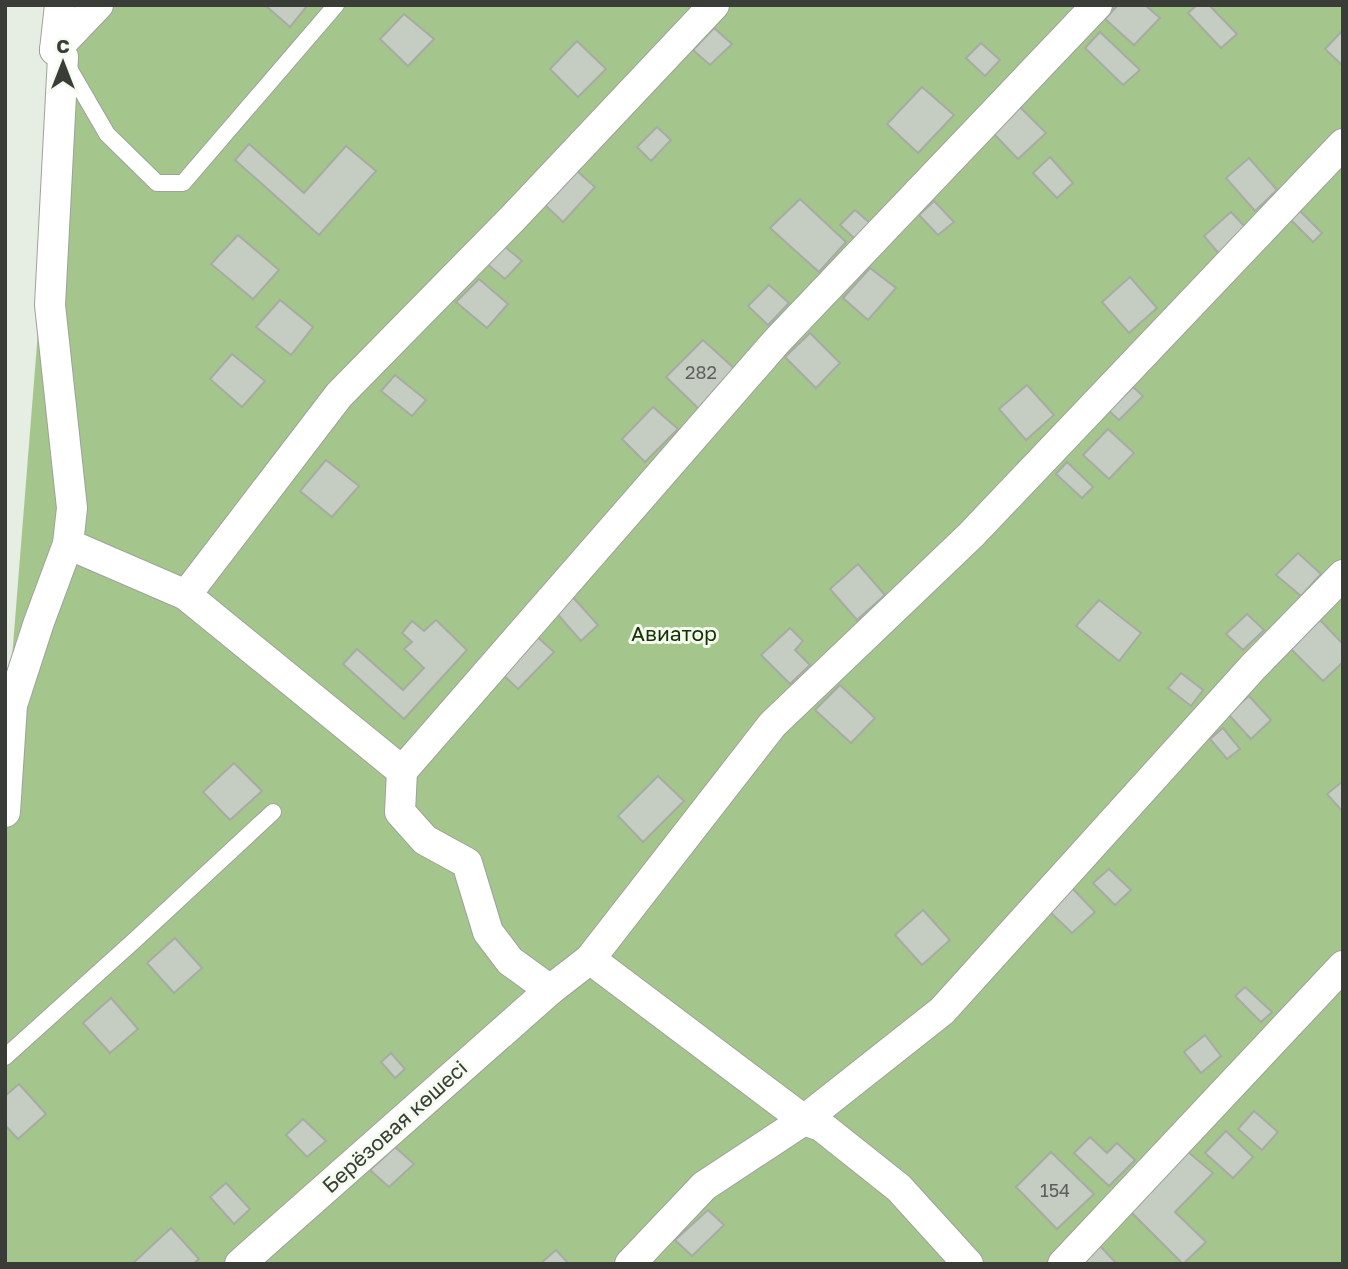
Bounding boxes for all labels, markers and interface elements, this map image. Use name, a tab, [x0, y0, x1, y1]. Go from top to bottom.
north arrow	[28, 28, 98, 98]
text: С	[56, 34, 70, 57]
house number: 282	[685, 361, 717, 383]
park label: Авиатор	[631, 620, 717, 646]
street label: Берёзовая көшесі	[316, 1054, 472, 1198]
house number: 154	[1040, 1179, 1070, 1201]

